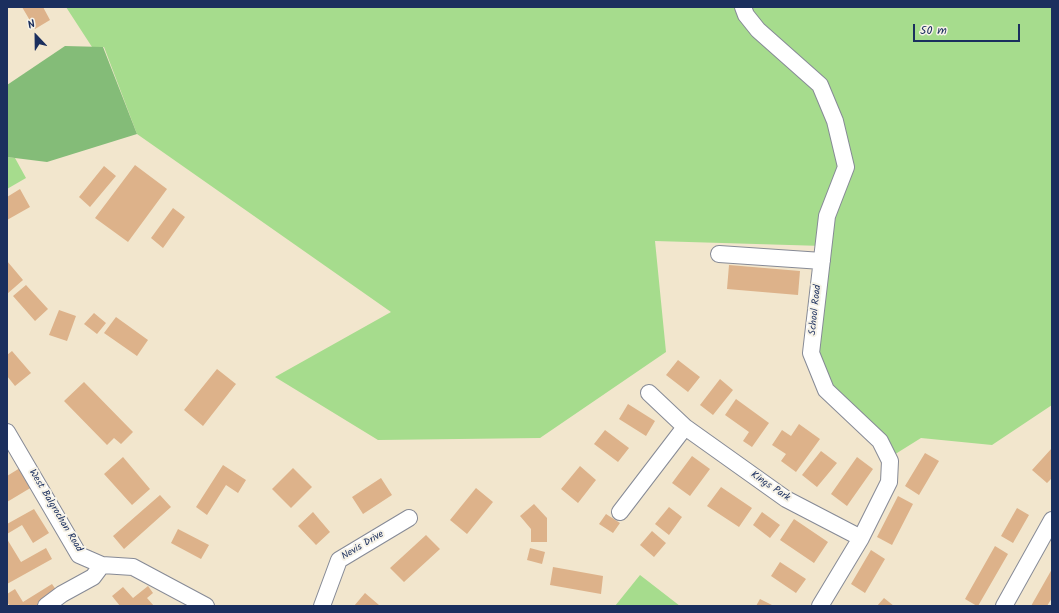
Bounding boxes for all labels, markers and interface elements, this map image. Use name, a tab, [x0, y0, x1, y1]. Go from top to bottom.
text: N	[25, 15, 38, 35]
north arrow	[16, 16, 56, 56]
scale bar	[915, 16, 1022, 42]
text: 50 m	[920, 21, 947, 40]
street label: School Road	[807, 284, 825, 336]
street label: West Balgrochan Road	[26, 467, 84, 555]
street label: Kings Park	[748, 470, 792, 504]
street label: Nevis Drive	[340, 529, 386, 563]

